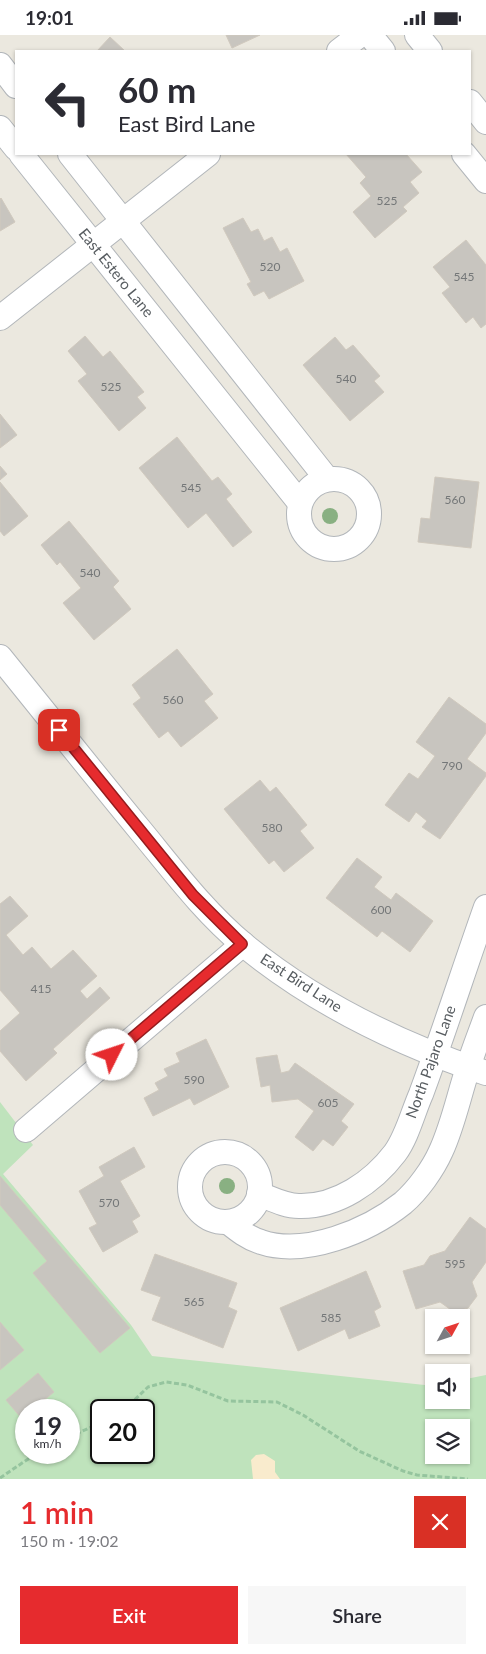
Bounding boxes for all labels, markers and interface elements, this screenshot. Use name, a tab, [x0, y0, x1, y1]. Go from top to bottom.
text: 19:01	[25, 6, 74, 29]
text: 60 m	[118, 68, 196, 110]
icon: left	[35, 70, 100, 135]
text: East Bird Lane	[118, 110, 255, 137]
house number: 525	[377, 193, 397, 208]
street label: East Estero Lane	[75, 224, 158, 320]
house number: 520	[260, 259, 280, 274]
house number: 545	[454, 269, 474, 284]
house number: 540	[336, 371, 356, 386]
house number: 525	[101, 379, 121, 394]
house number: 545	[181, 480, 201, 495]
house number: 560	[445, 492, 465, 507]
house number: 540	[80, 565, 100, 580]
house number: 560	[163, 692, 183, 707]
pin	[38, 709, 80, 751]
icon: arrive	[45, 716, 73, 744]
house number: 790	[442, 758, 462, 773]
house number: 580	[262, 820, 282, 835]
house number: 600	[371, 902, 391, 917]
street label: East Bird Lane	[257, 949, 346, 1015]
house number: 415	[31, 981, 51, 996]
street label: North Pajaro Lane	[401, 1003, 459, 1121]
position arrow	[85, 1028, 137, 1080]
house number: 590	[184, 1072, 204, 1087]
house number: 605	[318, 1095, 338, 1110]
house number: 570	[99, 1195, 119, 1210]
house number: 595	[445, 1256, 465, 1271]
house number: 565	[184, 1294, 204, 1309]
north arrow	[425, 1309, 470, 1354]
map controls	[425, 1309, 470, 1464]
house number: 585	[321, 1310, 341, 1325]
button: sound	[425, 1364, 470, 1409]
speed limit sign: 20	[90, 1399, 155, 1464]
text: 19	[33, 1410, 62, 1440]
button: layers	[425, 1419, 470, 1464]
text: km/h	[33, 1436, 62, 1451]
text: 1 min	[20, 1494, 94, 1530]
button: close	[414, 1496, 466, 1548]
text: 150 m · 19:02	[20, 1531, 119, 1550]
button: Exit	[20, 1586, 238, 1644]
button: Share	[248, 1586, 466, 1644]

